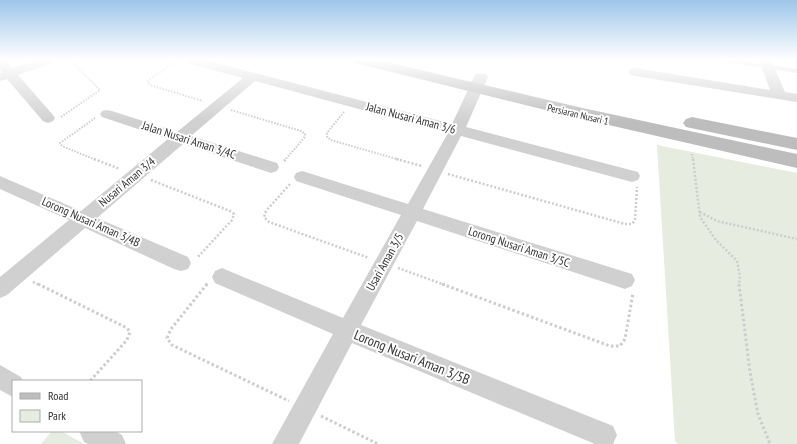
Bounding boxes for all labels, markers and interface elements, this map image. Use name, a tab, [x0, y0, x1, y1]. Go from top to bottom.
street label: Jalan Nusari Aman 3/6	[364, 98, 458, 137]
street label: Persiaran Nusari 1	[546, 101, 610, 128]
street label: Jalan Nusari Aman 3/4C	[139, 117, 238, 162]
street label: Nusari Aman 3/4	[95, 153, 158, 210]
street label: Lorong Nusari Aman 3/4B	[40, 193, 143, 250]
street label: Lorong Nusari Aman 3/5C	[467, 223, 572, 270]
street label: Usari Aman 3/5	[363, 230, 407, 293]
street label: Lorong Nusari Aman 3/5B	[351, 326, 473, 388]
legend	[12, 380, 142, 432]
text: Road	[48, 388, 68, 403]
text: Park	[48, 408, 66, 423]

